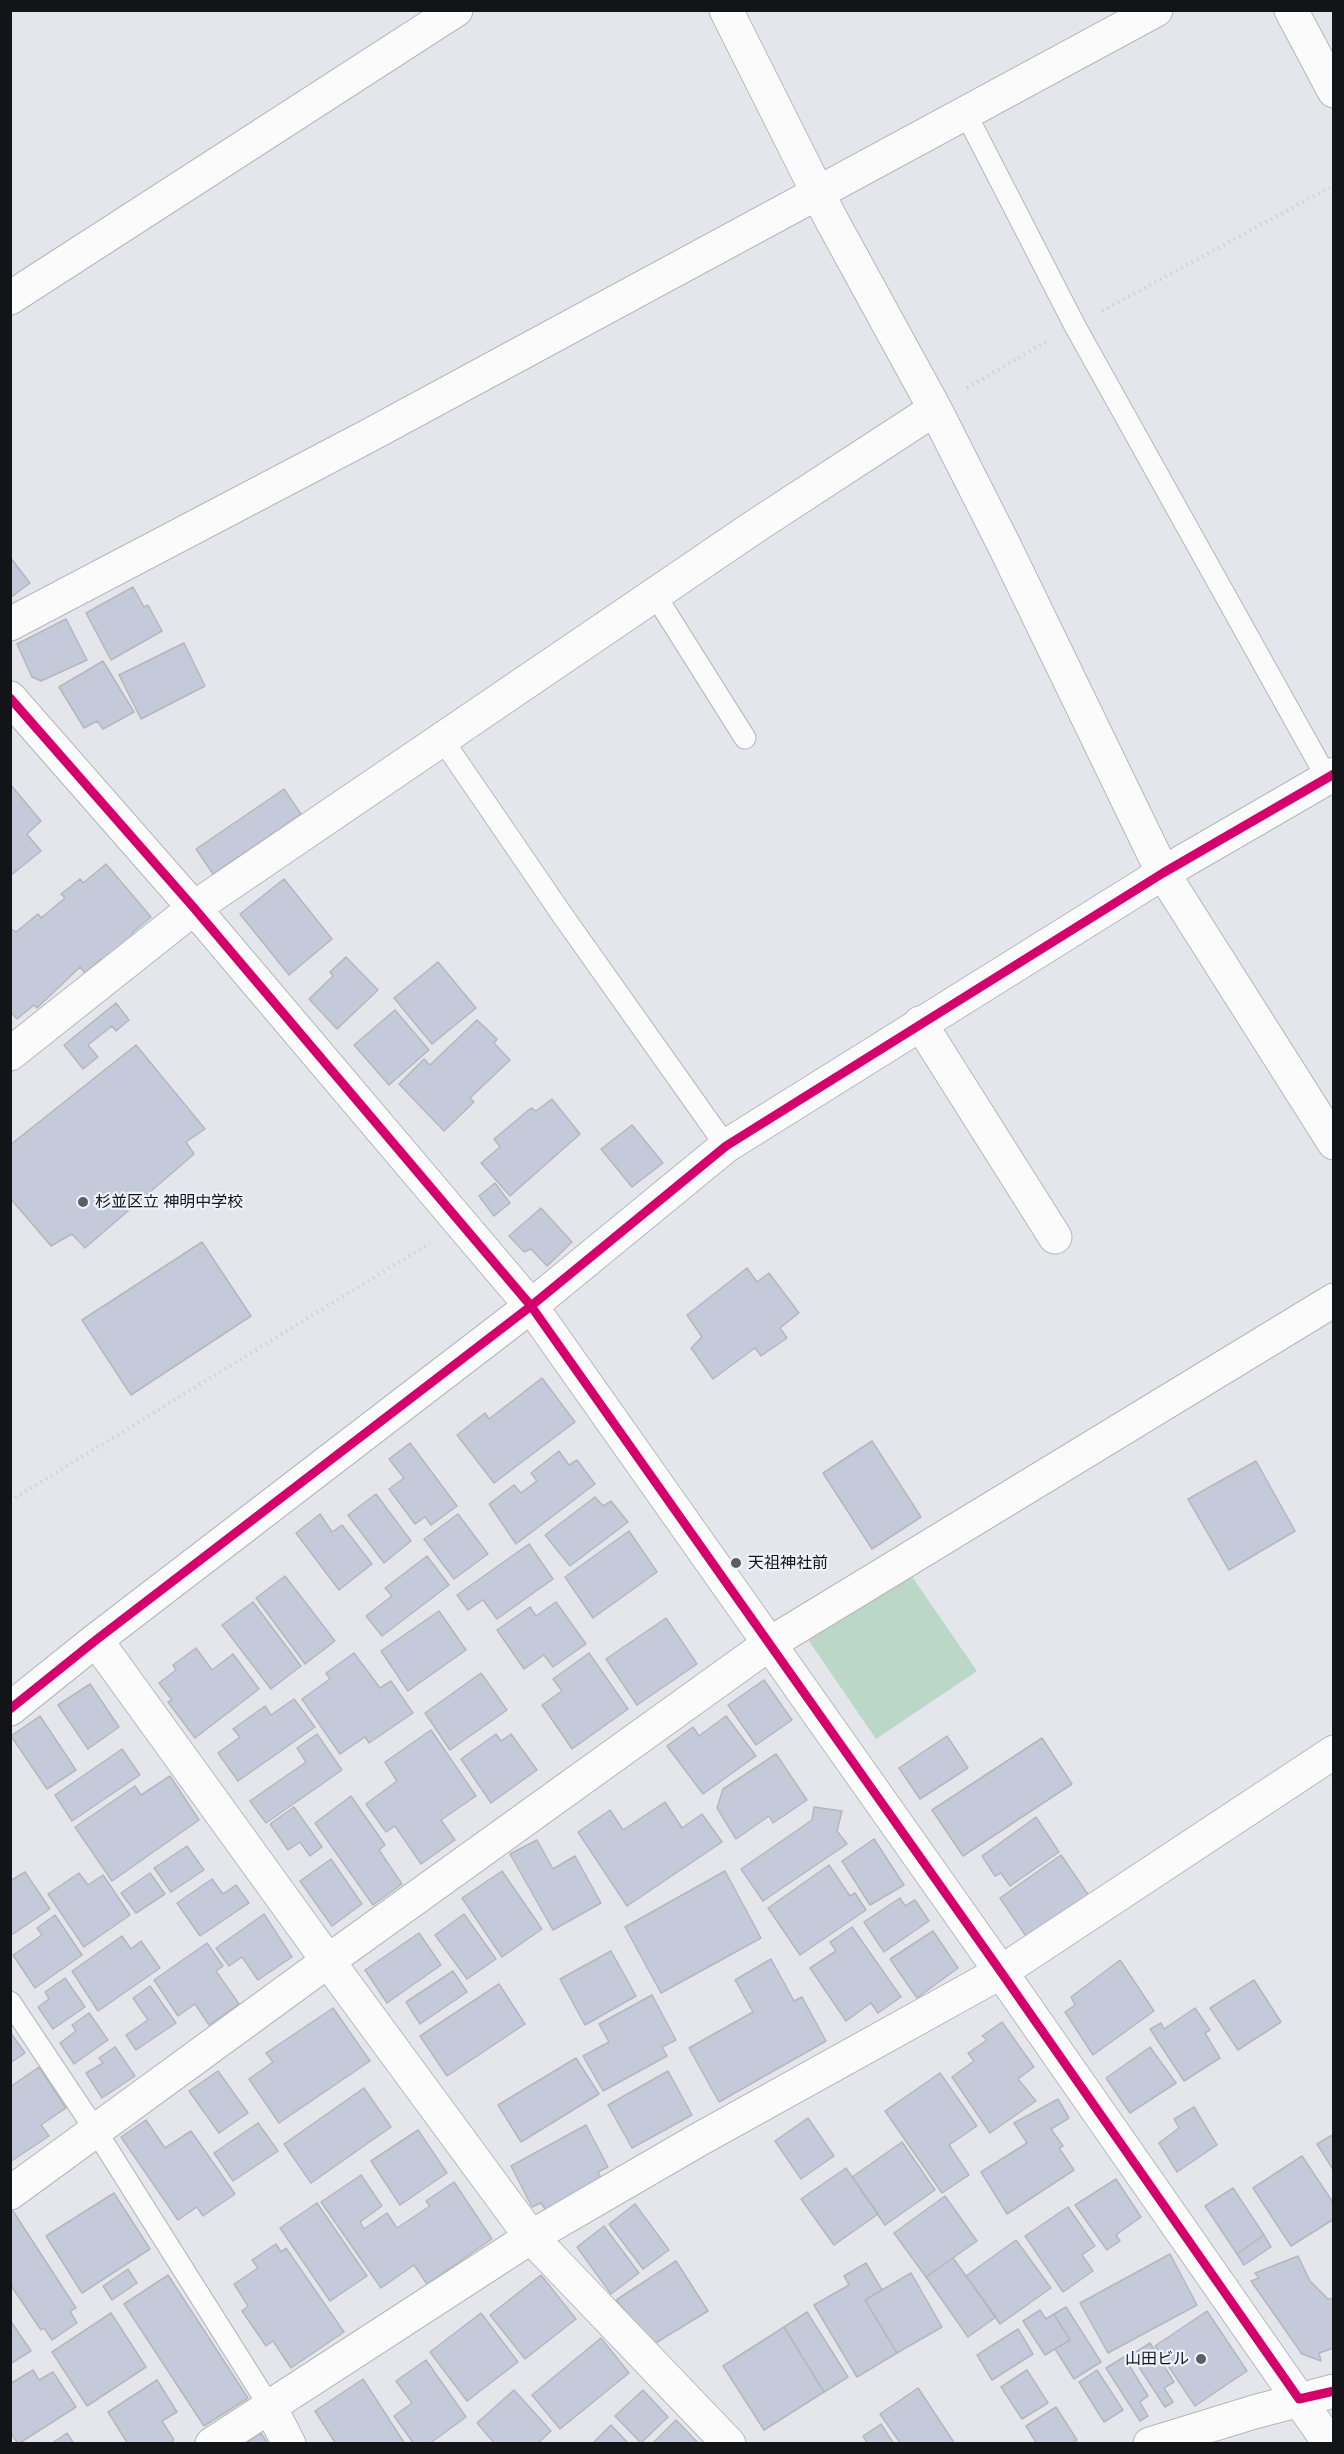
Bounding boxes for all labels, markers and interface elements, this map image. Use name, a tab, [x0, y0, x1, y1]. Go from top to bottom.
place label: 杉並区立 神明中学校	[95, 1192, 243, 1212]
marker: 杉並区立 神明中学校	[76, 1195, 90, 1209]
place label: 天祖神社前	[748, 1553, 828, 1573]
marker: 天祖神社前	[729, 1556, 743, 1570]
place label: 山田ビル	[1125, 2349, 1189, 2369]
marker: 山田ビル	[1194, 2352, 1208, 2366]

